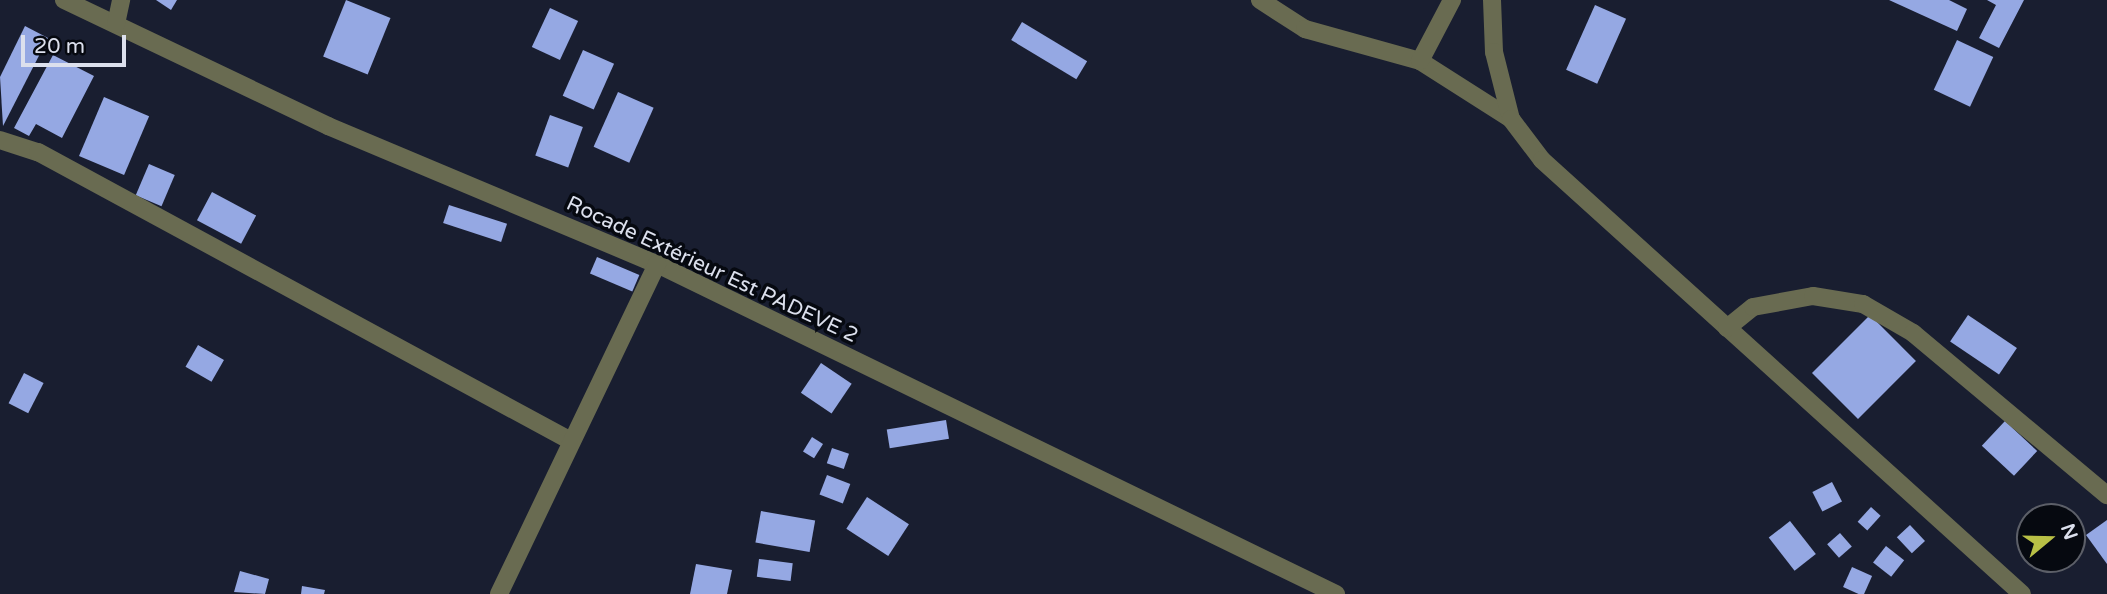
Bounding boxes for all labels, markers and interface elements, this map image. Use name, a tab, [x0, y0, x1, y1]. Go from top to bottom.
scale bar	[24, 21, 130, 65]
text: 20 m	[34, 34, 85, 59]
street label: Rocade Extérieur Est PADEVE 2	[562, 191, 862, 349]
north arrow	[2016, 503, 2086, 573]
text: N	[2056, 521, 2082, 543]

